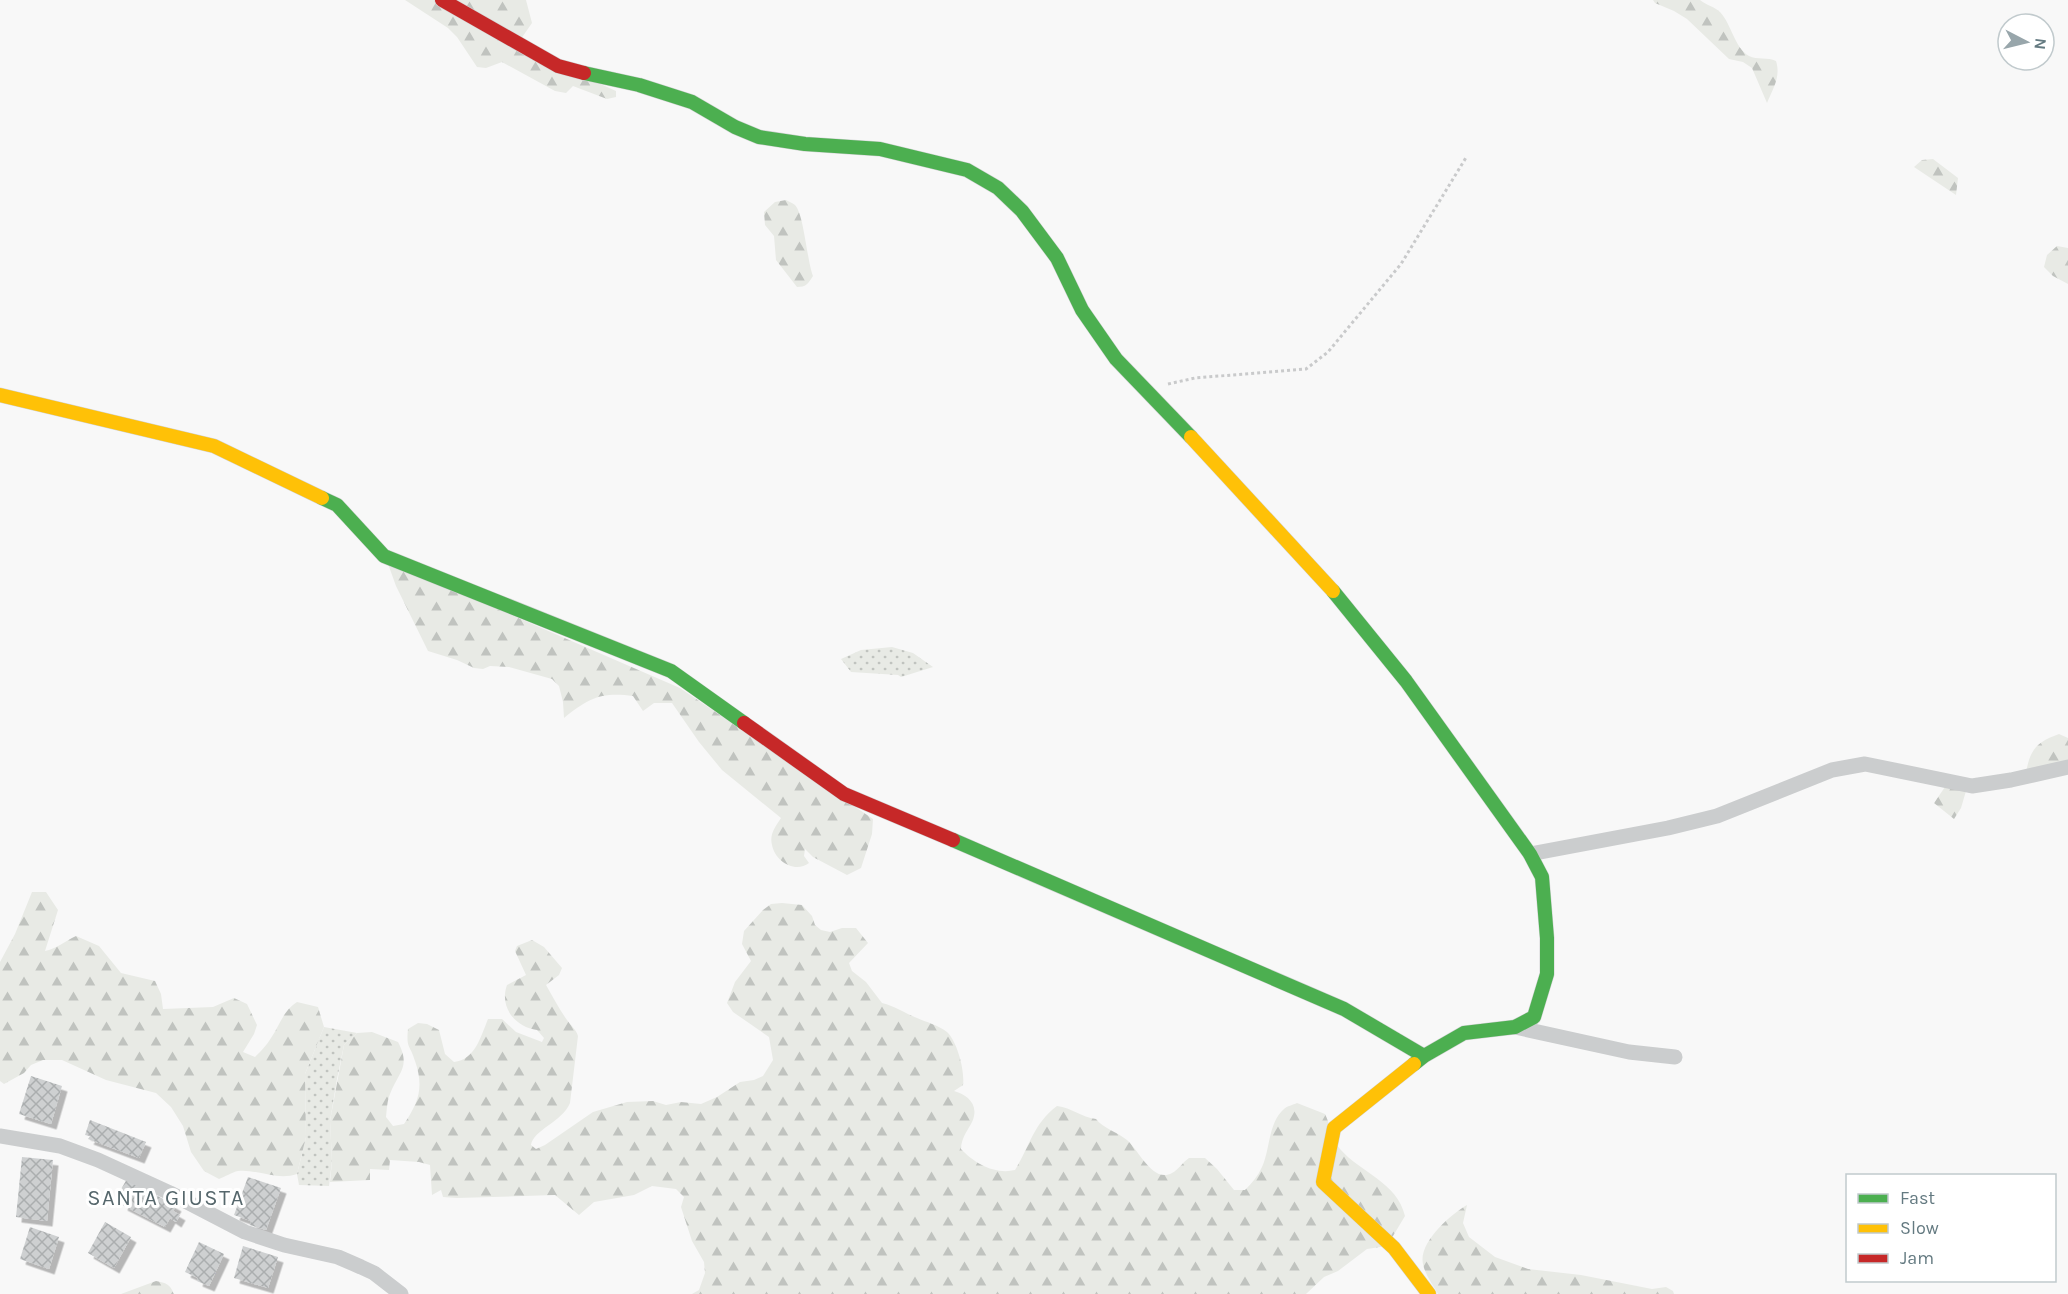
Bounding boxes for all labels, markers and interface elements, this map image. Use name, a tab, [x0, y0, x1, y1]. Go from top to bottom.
north arrow	[1996, 12, 2056, 72]
text: N	[2030, 37, 2051, 51]
legend	[1846, 1174, 2056, 1282]
district label: SANTA GIUSTA	[87, 1185, 245, 1211]
text: Fast	[1900, 1187, 1935, 1209]
text: Slow	[1900, 1217, 1939, 1239]
text: Jam	[1900, 1247, 1934, 1269]

